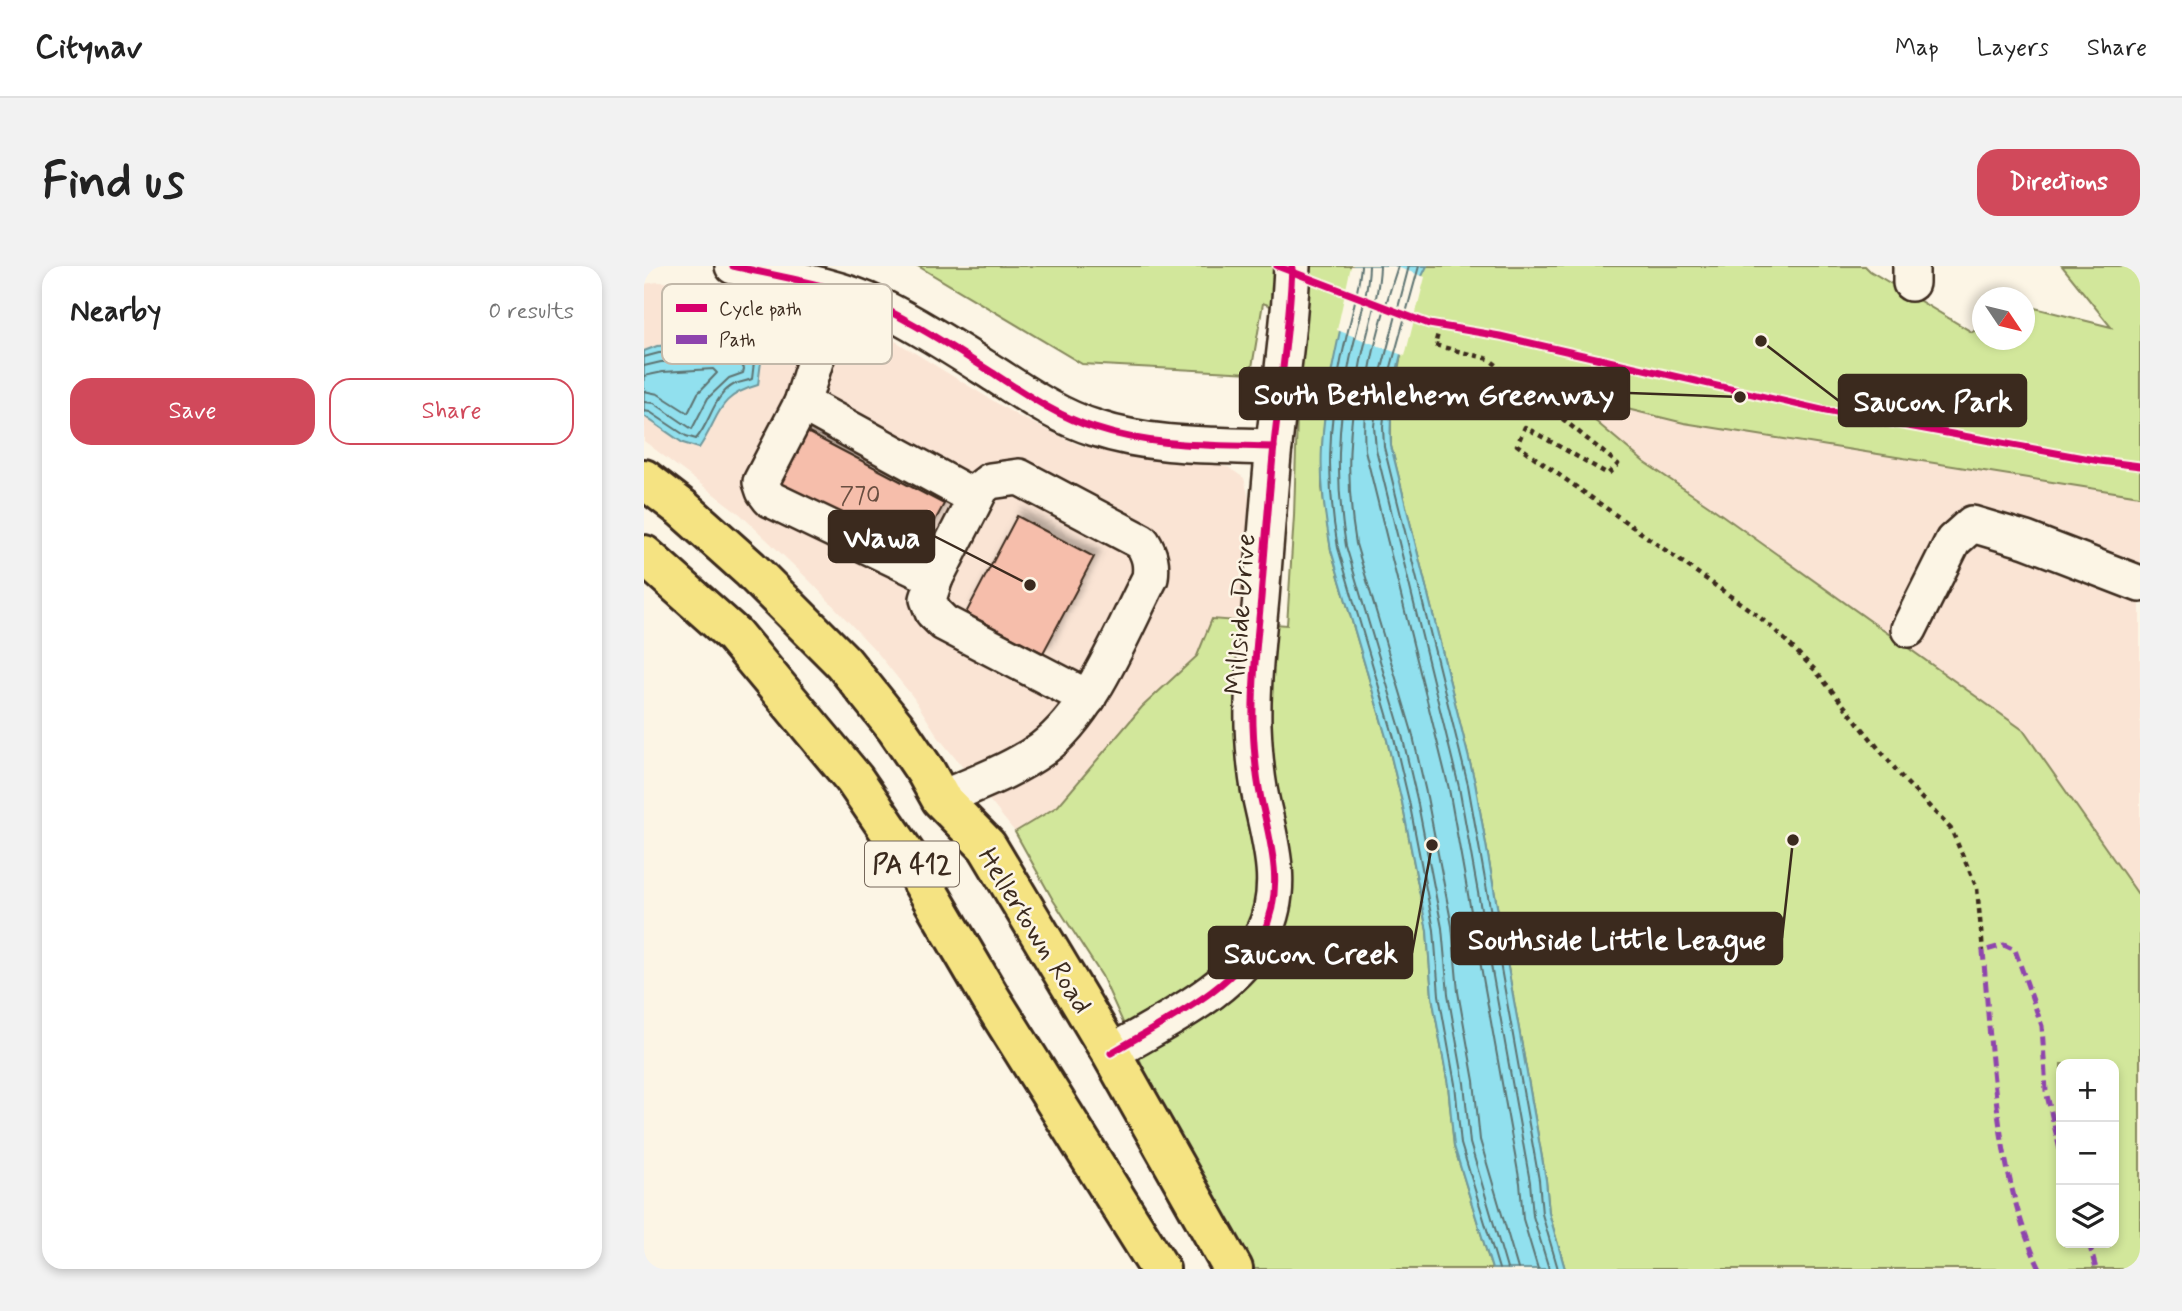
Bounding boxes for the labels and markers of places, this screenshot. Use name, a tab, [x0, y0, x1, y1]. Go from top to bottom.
callout: South Bethlehem Greenway	[1240, 368, 1629, 419]
callout: Saucon Park	[1839, 375, 2026, 426]
callout: Wawa	[829, 511, 934, 562]
callout: Southside Little League	[1452, 913, 1782, 964]
callout: Saucon Creek	[1209, 927, 1412, 978]

